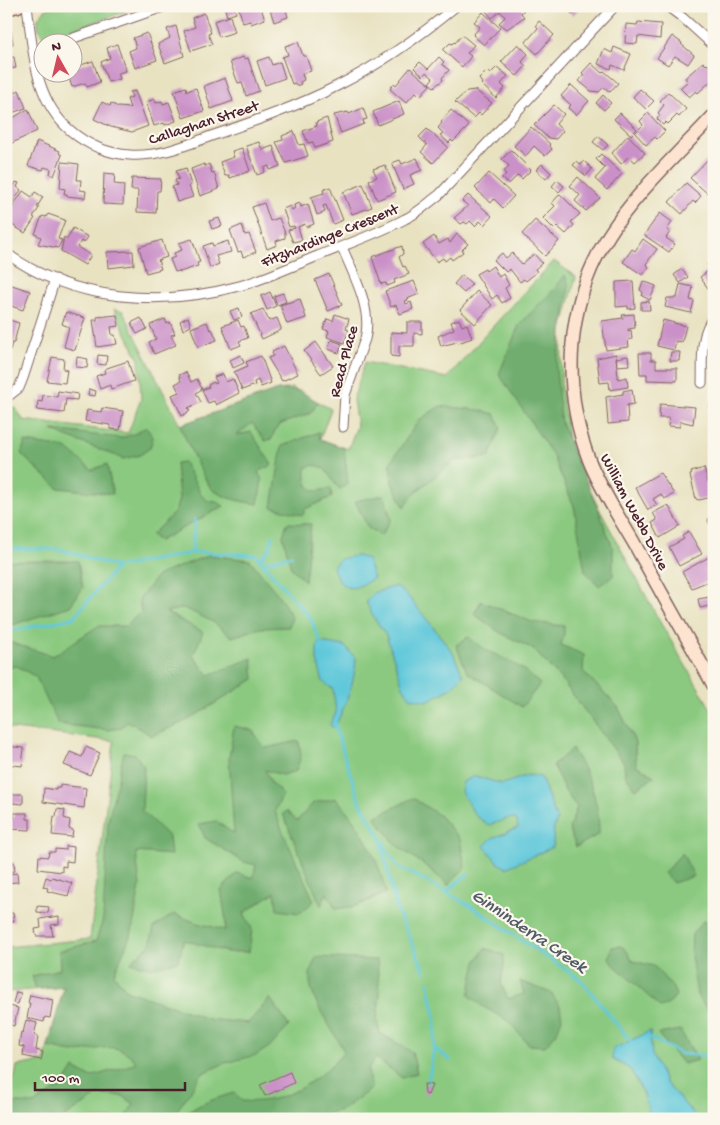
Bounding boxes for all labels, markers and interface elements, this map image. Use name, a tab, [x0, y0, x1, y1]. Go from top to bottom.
north arrow	[32, 32, 82, 82]
text: N	[51, 39, 62, 57]
street label: Callaghan Street	[147, 97, 263, 151]
street label: Fitzhardinge Crescent	[258, 200, 403, 274]
street label: Read Place	[327, 323, 364, 400]
street label: William Webb Drive	[594, 451, 672, 575]
water label: Ginninderra Creek	[467, 886, 592, 979]
scale bar	[35, 1060, 185, 1092]
text: 100 m	[41, 1070, 80, 1088]

